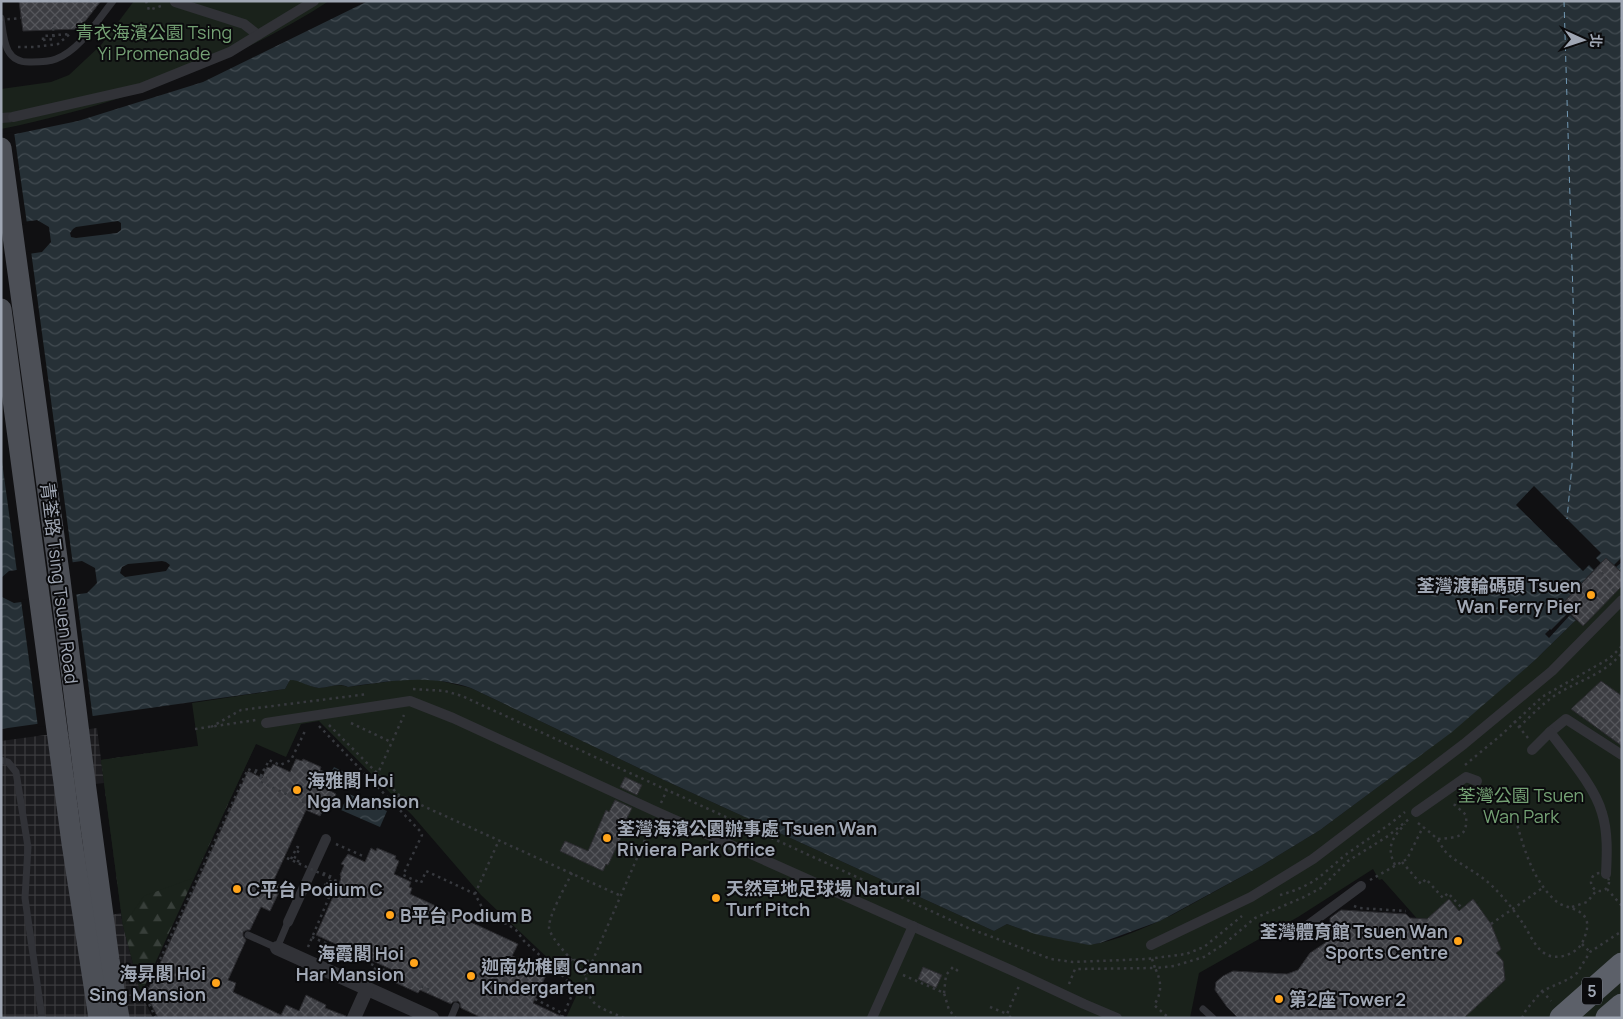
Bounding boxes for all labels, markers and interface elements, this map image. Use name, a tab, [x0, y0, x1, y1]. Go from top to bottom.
north arrow	[1558, 15, 1608, 65]
park label: 青衣海濱公園 Tsing Yi Promenade	[76, 20, 232, 65]
text: 北	[1587, 33, 1606, 48]
street label: 青荃路 Tsing Tsuen Road	[36, 481, 84, 685]
place label: 荃灣渡輪碼頭 Tsuen Wan Ferry Pier	[1417, 573, 1581, 618]
marker: 荃灣渡輪碼頭 Tsuen Wan Ferry Pier	[1585, 589, 1597, 601]
place label: 海雅閣 Hoi Nga Mansion	[307, 768, 419, 813]
park label: 荃灣公園 Tsuen Wan Park	[1458, 783, 1584, 828]
marker: 海雅閣 Hoi Nga Mansion	[291, 784, 303, 796]
place label: 荃灣海濱公園辦事處 Tsuen Wan Riviera Park Office	[617, 816, 877, 861]
marker: 荃灣海濱公園辦事處 Tsuen Wan Riviera Park Office	[601, 832, 613, 844]
place label: 天然草地足球場 Natural Turf Pitch	[726, 876, 920, 921]
place label: C平台 Podium C	[247, 877, 383, 901]
marker: C平台 Podium C	[231, 883, 243, 895]
marker: 天然草地足球場 Natural Turf Pitch	[710, 892, 722, 904]
place label: B平台 Podium B	[400, 903, 532, 927]
marker: B平台 Podium B	[384, 909, 396, 921]
place label: 荃灣體育館 Tsuen Wan Sports Centre	[1260, 919, 1448, 964]
marker: 荃灣體育館 Tsuen Wan Sports Centre	[1452, 935, 1464, 947]
place label: 海霞閣 Hoi Har Mansion	[296, 941, 404, 986]
place label: 迦南幼稚園 Cannan Kindergarten	[481, 954, 642, 999]
marker: 海霞閣 Hoi Har Mansion	[408, 957, 420, 969]
place label: 海昇閣 Hoi Sing Mansion	[89, 961, 206, 1006]
marker: 迦南幼稚園 Cannan Kindergarten	[465, 970, 477, 982]
marker: 海昇閣 Hoi Sing Mansion	[210, 977, 222, 989]
road number: 5	[1582, 978, 1602, 1004]
place label: 第2座 Tower 2	[1289, 987, 1406, 1011]
marker: 第2座 Tower 2	[1273, 993, 1285, 1005]

